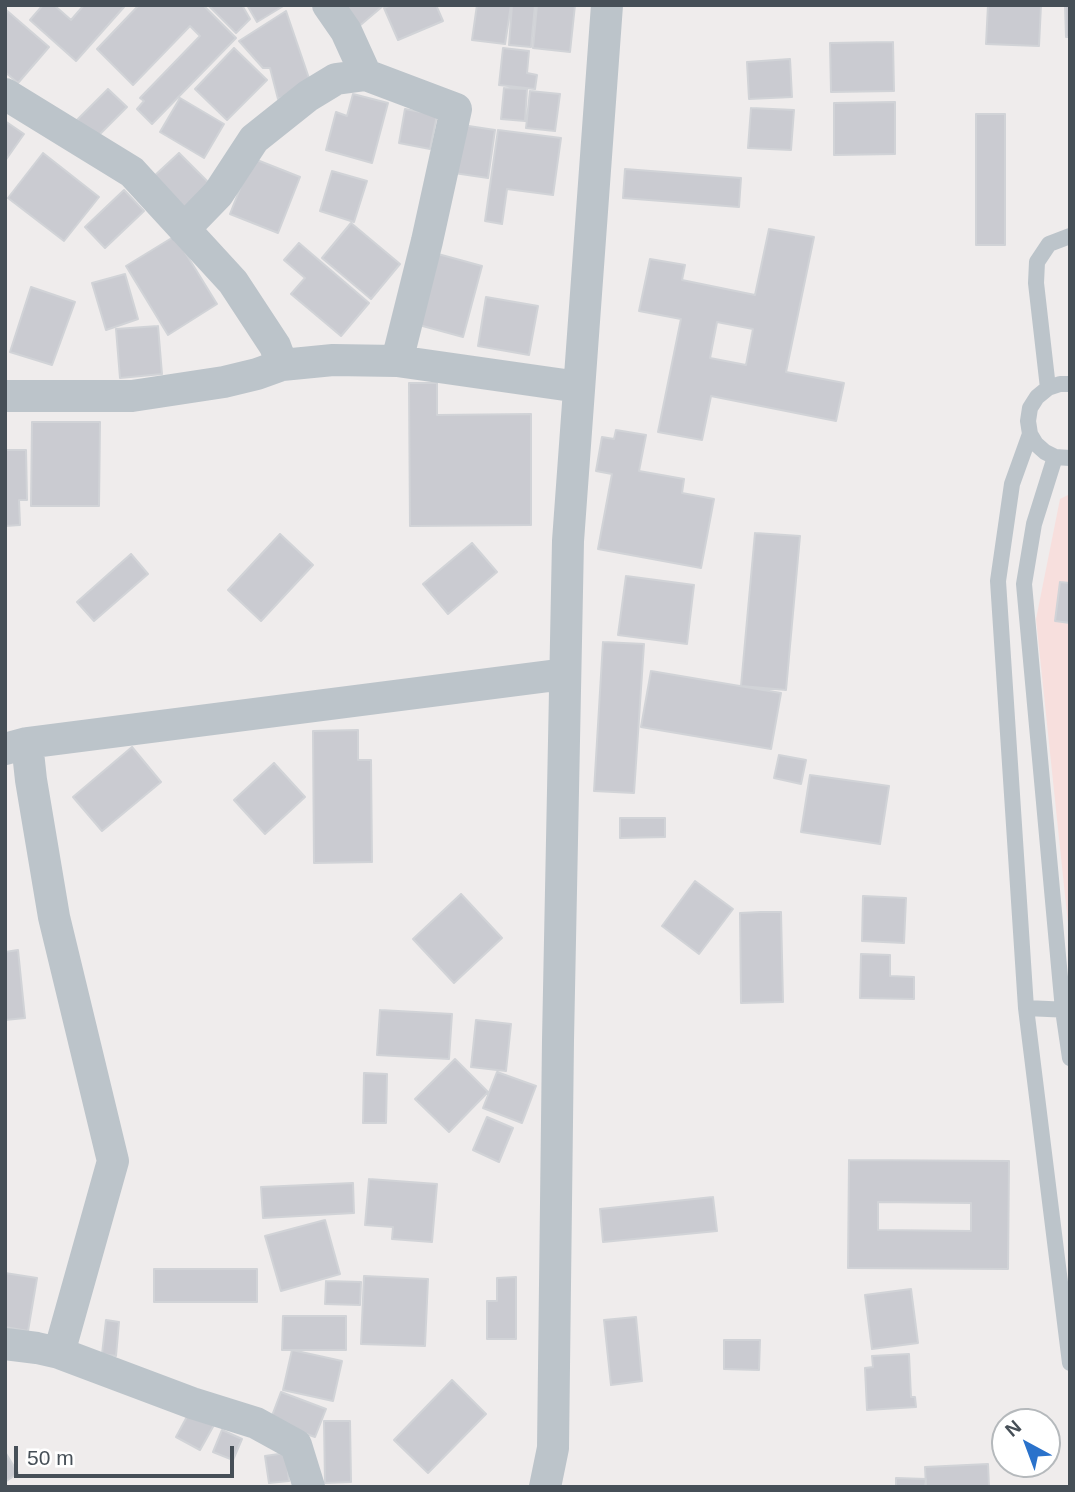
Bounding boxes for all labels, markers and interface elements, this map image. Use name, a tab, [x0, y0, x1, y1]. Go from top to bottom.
north arrow	[991, 1408, 1061, 1478]
text: N	[1001, 1416, 1025, 1441]
scale bar	[18, 1432, 238, 1476]
text: 50 m	[27, 1446, 74, 1469]

